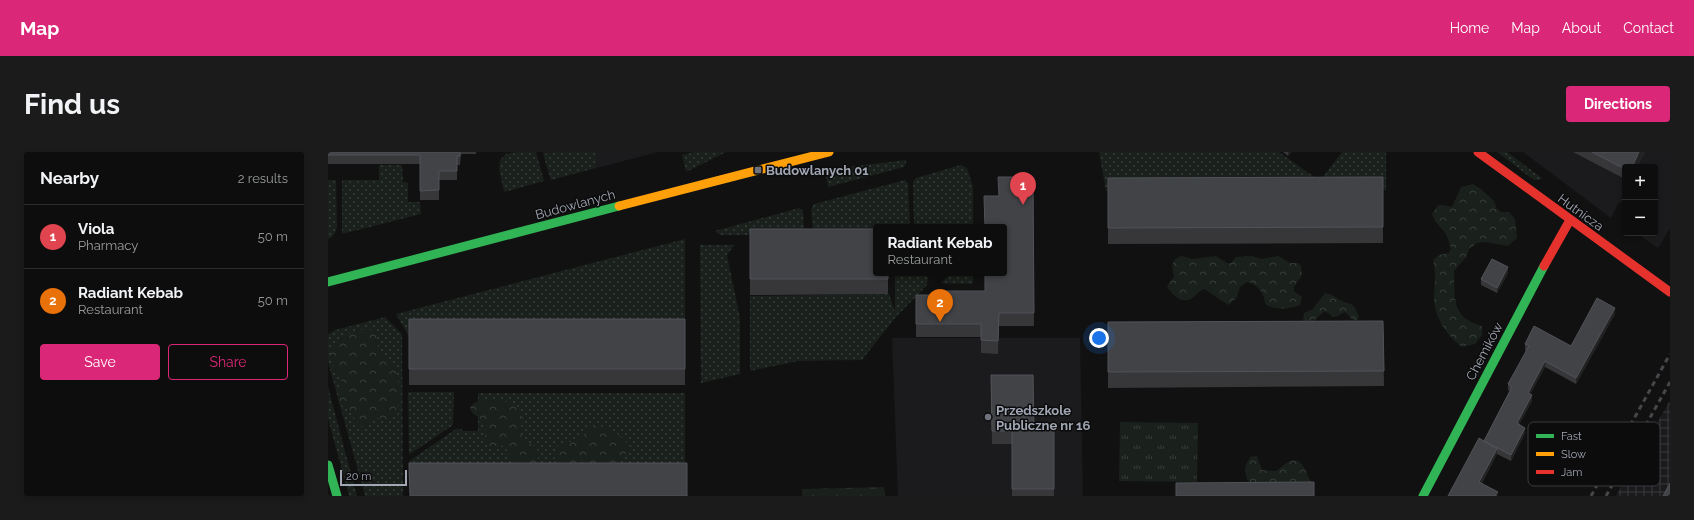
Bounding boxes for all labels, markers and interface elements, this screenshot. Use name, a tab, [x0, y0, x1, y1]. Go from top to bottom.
text: Map	[20, 17, 59, 39]
text: Home	[1450, 20, 1489, 36]
text: Map	[1511, 20, 1540, 36]
text: About	[1562, 20, 1601, 36]
text: Contact	[1623, 20, 1674, 36]
button: Directions	[1566, 86, 1670, 122]
text: Find us	[24, 88, 120, 121]
place label: Budowlanych 01	[766, 163, 869, 178]
map controls	[1622, 164, 1658, 236]
button: +	[1622, 164, 1658, 200]
marker: Budowlanych 01	[753, 165, 763, 175]
text: Nearby	[40, 168, 99, 188]
text: 2 results	[238, 171, 288, 186]
pin: 1	[1010, 172, 1036, 205]
street label: Budowlanych	[534, 187, 617, 222]
street label: Hutnicza	[1555, 191, 1606, 234]
button: −	[1622, 200, 1658, 236]
text: Viola	[78, 220, 114, 238]
popup	[873, 224, 1007, 276]
text: 1	[50, 229, 56, 244]
text: 50 m	[258, 229, 288, 244]
text: Radiant Kebab	[887, 234, 993, 252]
text: Pharmacy	[78, 238, 138, 253]
text: Restaurant	[887, 252, 952, 267]
text: Radiant Kebab	[78, 284, 183, 302]
pin: 2	[927, 289, 953, 322]
text: 2	[49, 293, 57, 308]
text: 50 m	[258, 293, 288, 308]
text: Restaurant	[78, 302, 143, 317]
street label: Chemików	[1463, 319, 1506, 383]
your location	[1089, 328, 1109, 348]
button: Save	[40, 344, 160, 380]
button: Share	[168, 344, 288, 380]
place label: Przedszkole Publiczne nr 16	[996, 403, 1090, 433]
marker: Przedszkole Publiczne nr 16	[983, 412, 993, 422]
legend	[1528, 422, 1660, 486]
text: Fast	[1561, 430, 1582, 443]
text: Slow	[1561, 448, 1586, 461]
text: Jam	[1561, 466, 1582, 479]
scale bar	[340, 468, 407, 487]
text: 20 m	[346, 470, 371, 483]

